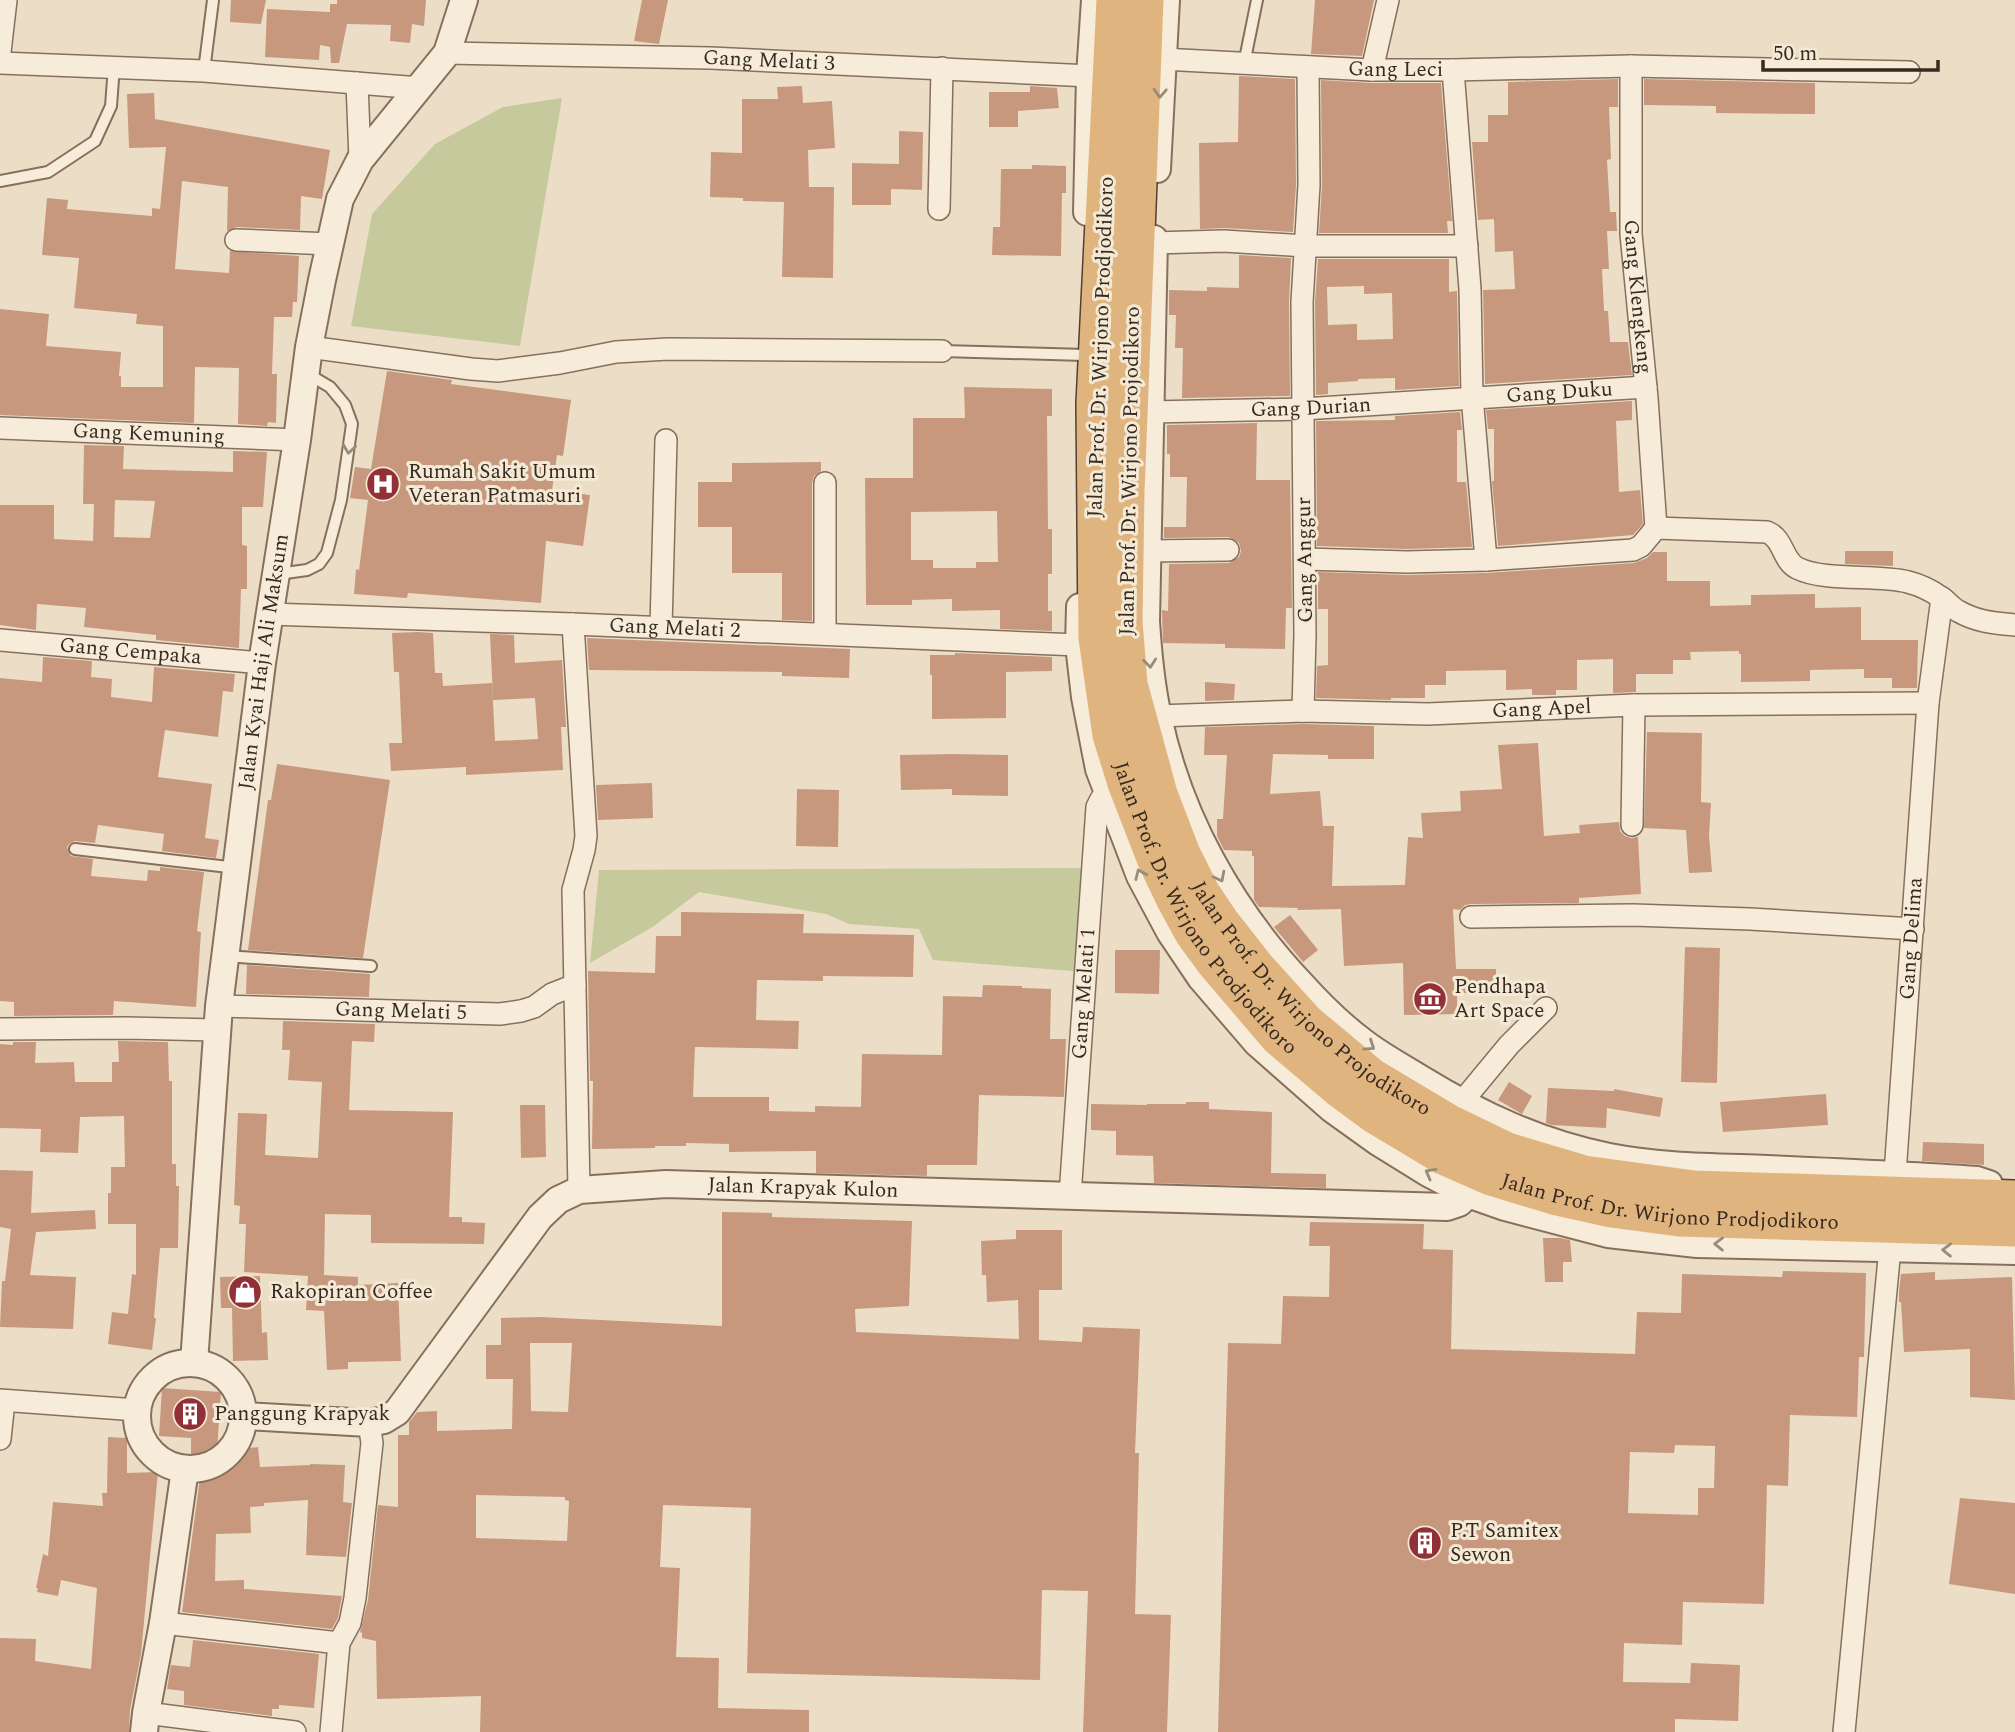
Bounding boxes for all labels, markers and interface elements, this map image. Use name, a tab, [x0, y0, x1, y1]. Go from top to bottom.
scale bar	[1763, 28, 1938, 72]
text: 50 m	[1773, 38, 1817, 70]
street label: Gang Melati 3	[702, 42, 836, 80]
street label: Gang Leci	[1347, 53, 1443, 86]
one-way arrow	[1153, 87, 1168, 98]
street label: Jalan Prof. Dr. Wirjono Prodjodikoro	[1079, 176, 1123, 518]
street label: Gang Klengkeng	[1615, 220, 1661, 375]
street label: Jalan Prof. Dr. Wirjono Projodikoro	[1111, 306, 1149, 636]
street label: Gang Duku	[1505, 373, 1614, 412]
street label: Gang Durian	[1250, 389, 1372, 426]
street label: Gang Kemuning	[72, 415, 226, 453]
one-way arrow	[341, 443, 356, 455]
place label: Rumah Sakit Umum Veteran Patmasuri	[408, 456, 596, 512]
hospital icon: Rumah Sakit Umum Veteran Patmasuri	[364, 465, 402, 503]
street label: Gang Anggur	[1288, 497, 1322, 623]
street label: Jalan Kyai Haji Ali Maksum	[230, 532, 298, 792]
street label: Gang Melati 2	[608, 610, 741, 647]
street label: Gang Cempaka	[58, 629, 204, 674]
one-way arrow	[1142, 657, 1157, 668]
street label: Gang Apel	[1491, 691, 1592, 727]
street label: Jalan Prof. Dr. Wirjono Prodjodikoro	[1104, 758, 1304, 1063]
one-way arrow	[1134, 869, 1148, 881]
one-way arrow	[1212, 870, 1226, 882]
street label: Jalan Prof. Dr. Wirjono Projodikoro	[1182, 876, 1437, 1125]
street label: Gang Delima	[1891, 876, 1932, 1001]
street label: Gang Melati 1	[1064, 927, 1105, 1060]
place label: Pendhapa Art Space	[1454, 971, 1547, 1027]
museum icon: Pendhapa Art Space	[1411, 980, 1449, 1018]
street label: Gang Melati 5	[335, 993, 467, 1029]
one-way arrow	[1362, 1038, 1375, 1051]
street label: Jalan Prof. Dr. Wirjono Prodjodikoro	[1497, 1165, 1839, 1239]
one-way arrow	[1424, 1168, 1437, 1181]
street label: Jalan Krapyak Kulon	[707, 1169, 899, 1207]
one-way arrow	[1714, 1237, 1725, 1252]
one-way arrow	[1941, 1242, 1952, 1257]
shop icon: Rakopiran Coffee	[226, 1273, 264, 1311]
place label: Rakopiran Coffee	[270, 1276, 433, 1308]
building icon: Panggung Krapyak	[171, 1395, 209, 1433]
place label: Panggung Krapyak	[214, 1398, 391, 1430]
place label: P.T Samitex Sewon	[1450, 1515, 1559, 1571]
building icon: P.T Samitex Sewon	[1406, 1524, 1444, 1562]

